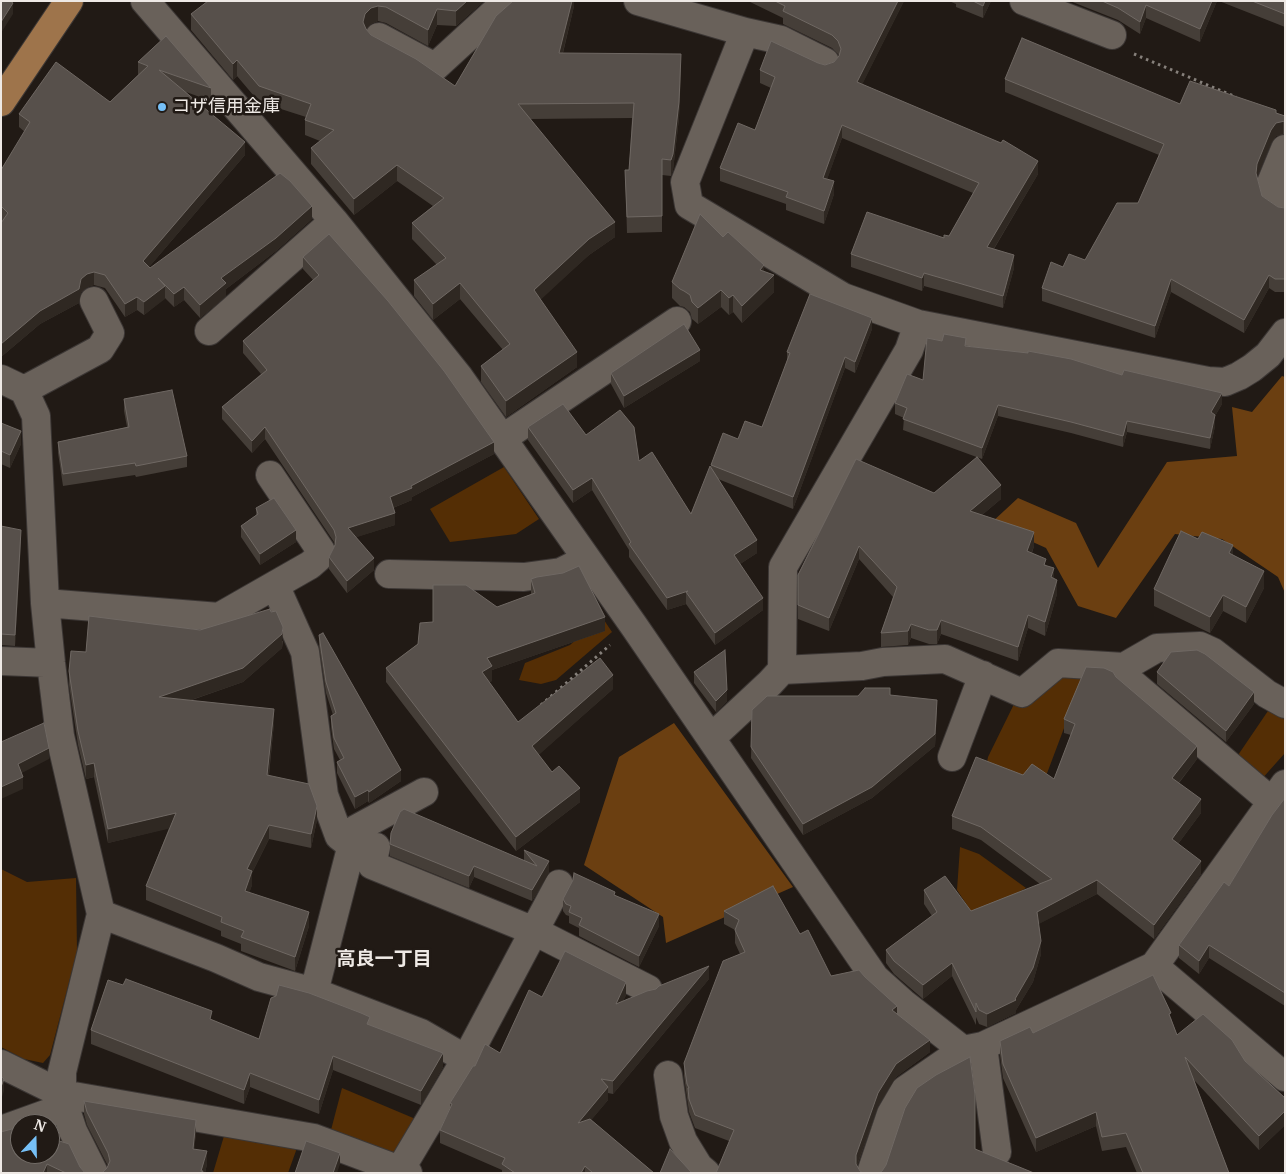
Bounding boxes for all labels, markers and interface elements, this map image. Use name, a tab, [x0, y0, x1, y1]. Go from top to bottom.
place label: コザ信用金庫	[172, 96, 280, 118]
marker: コザ信用金庫	[156, 101, 168, 113]
district label: 高良一丁目	[337, 949, 431, 971]
north arrow	[10, 1114, 60, 1164]
text: N	[32, 1116, 48, 1136]

